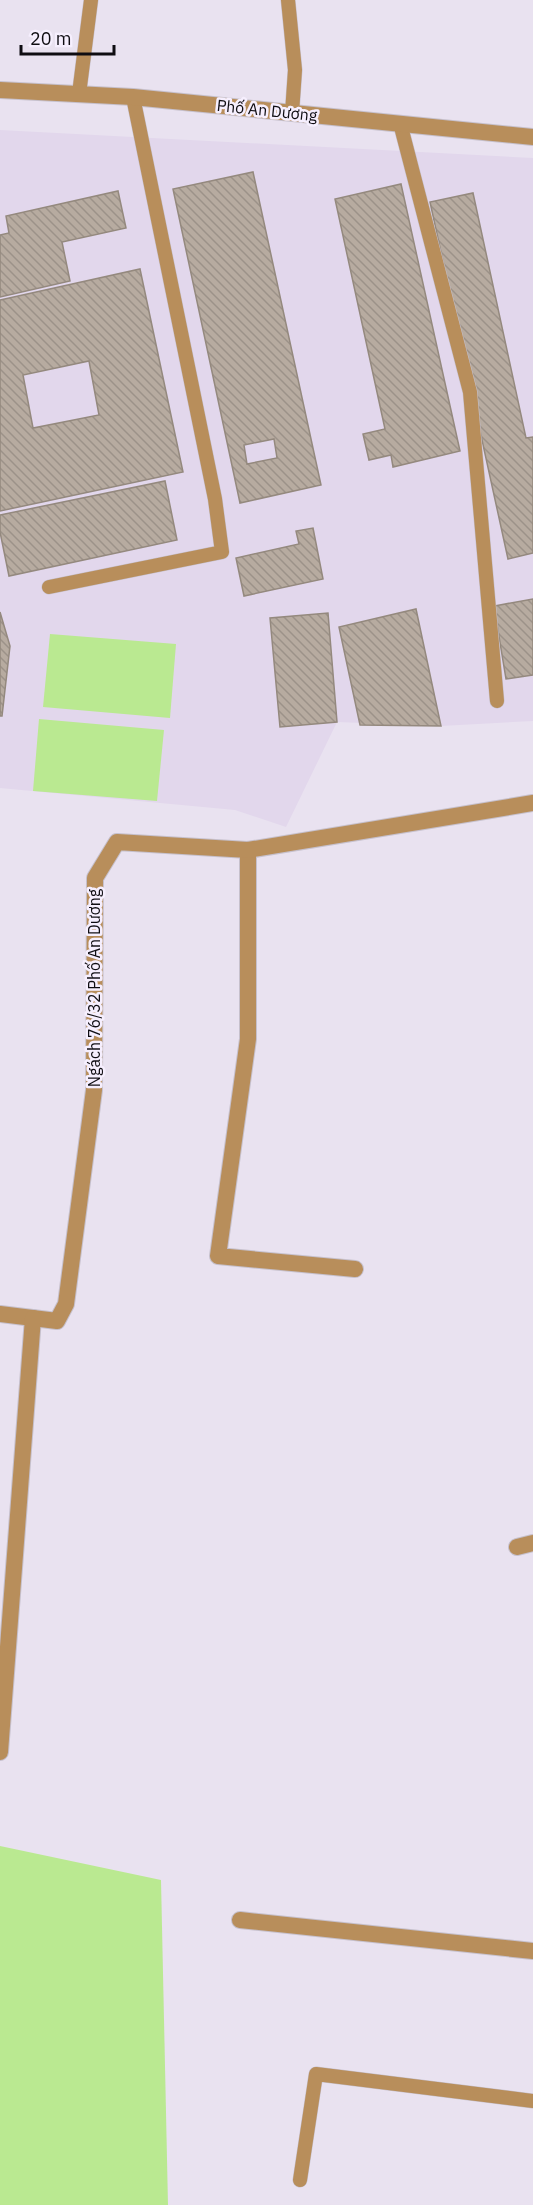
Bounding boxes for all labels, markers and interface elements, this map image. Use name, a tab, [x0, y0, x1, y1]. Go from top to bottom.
scale bar	[21, 18, 114, 56]
text: 20 m	[30, 27, 72, 50]
street label: Phố An Dương	[216, 95, 319, 125]
street label: Ngách 76/32 Phố An Dương	[84, 888, 104, 1087]

